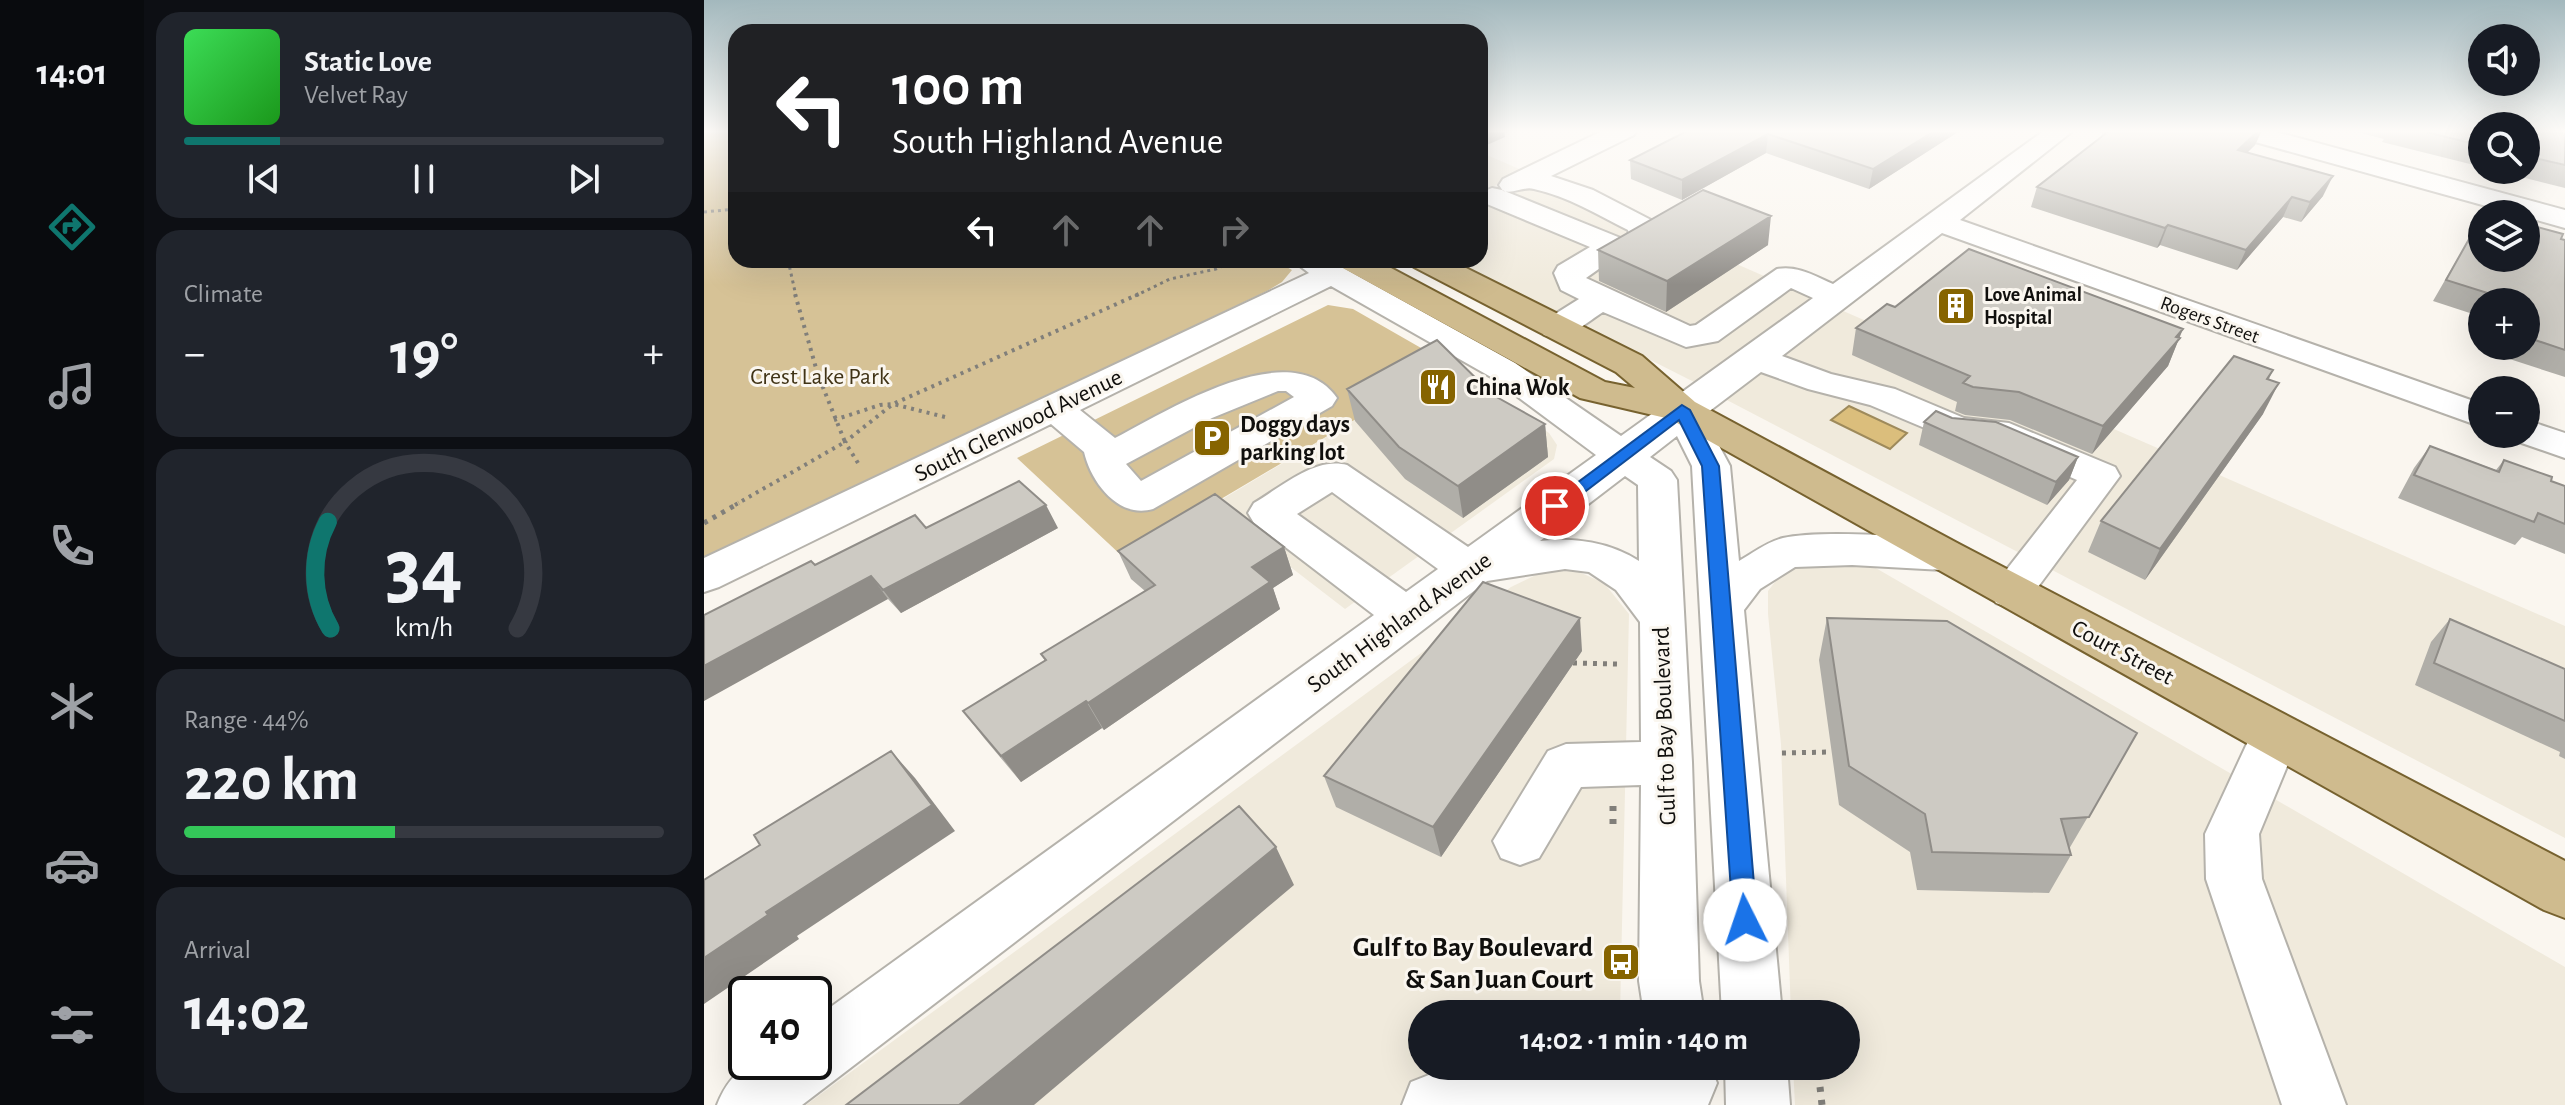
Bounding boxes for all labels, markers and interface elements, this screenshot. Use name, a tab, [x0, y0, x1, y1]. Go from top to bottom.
map controls	[2468, 24, 2540, 448]
button: sound	[2468, 24, 2540, 96]
text: Static Love	[304, 47, 432, 77]
text: 14:01	[36, 55, 108, 91]
icon: left	[760, 56, 864, 160]
text: 100 m	[892, 59, 1024, 115]
text: Velvet Ray	[304, 82, 408, 108]
button: search	[2468, 112, 2540, 184]
text: South Highland Avenue	[892, 124, 1223, 160]
icon: previous	[242, 157, 286, 201]
icon: pause	[402, 157, 446, 201]
icon: next	[562, 157, 606, 201]
icon: directions	[44, 199, 100, 255]
button: layers	[2468, 200, 2540, 272]
icon: left	[960, 208, 1004, 252]
icon: ahead	[1044, 208, 1088, 252]
icon: ahead	[1128, 208, 1172, 252]
icon: right	[1212, 208, 1256, 252]
text: Climate	[184, 281, 263, 307]
building icon: Love Animal Hospital	[1935, 285, 1977, 327]
place label: Love Animal Hospital	[1984, 285, 2082, 328]
button: +	[2468, 288, 2540, 360]
street label: Rogers Street	[2158, 293, 2262, 347]
text: 19°	[390, 325, 458, 385]
text: −	[184, 332, 205, 376]
text: +	[643, 332, 664, 376]
icon: music	[44, 358, 100, 414]
park label: Crest Lake Park	[750, 365, 890, 389]
street label: South Glenwood Avenue	[911, 365, 1126, 487]
restaurant icon: China Wok	[1417, 366, 1459, 408]
place label: China Wok	[1466, 376, 1570, 400]
button: −	[2468, 376, 2540, 448]
place label: Doggy days parking lot	[1240, 413, 1350, 465]
parking icon: Doggy days parking lot	[1191, 417, 1233, 459]
pin	[1521, 472, 1589, 540]
icon: arrive	[1533, 484, 1577, 528]
icon: phone	[44, 518, 100, 574]
text: 34	[385, 527, 463, 611]
street label: South Highland Avenue	[1303, 548, 1496, 697]
text: km/h	[395, 613, 453, 642]
street label: Court Street	[2068, 616, 2178, 690]
street label: Gulf to Bay Boulevard	[1650, 626, 1680, 826]
icon: climate	[44, 678, 100, 734]
text: Range · 44%	[184, 707, 309, 733]
text: 220 km	[184, 751, 359, 811]
icon: car	[44, 837, 100, 893]
position arrow	[1703, 878, 1787, 962]
place label: Gulf to Bay Boulevard & San Juan Court	[1353, 934, 1594, 994]
text: Arrival	[184, 937, 251, 963]
bus stop icon: Gulf to Bay Boulevard & San Juan Court	[1600, 941, 1642, 983]
speed limit sign: 40	[728, 976, 832, 1080]
text: 14:02	[184, 981, 309, 1041]
icon: filters	[44, 997, 100, 1053]
text: 14:02 · 1 min · 140 m	[1520, 1025, 1748, 1055]

